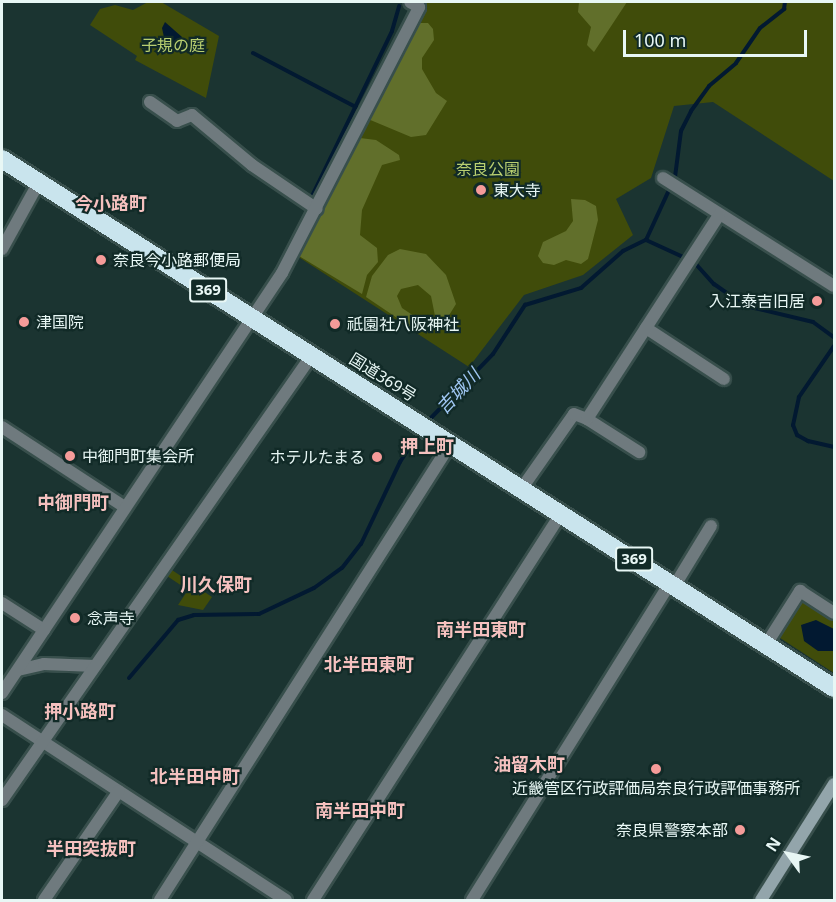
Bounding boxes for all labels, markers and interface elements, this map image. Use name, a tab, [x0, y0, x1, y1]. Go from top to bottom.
scale bar	[626, 18, 810, 56]
text: 100 m	[634, 28, 686, 52]
park label: 子規の庭	[141, 35, 205, 55]
park label: 奈良公園	[456, 159, 520, 179]
place label: 東大寺	[493, 180, 541, 200]
marker: 東大寺	[474, 183, 488, 197]
district label: 今小路町	[75, 192, 147, 214]
place label: 奈良今小路郵便局	[113, 250, 241, 270]
marker: 奈良今小路郵便局	[94, 253, 108, 267]
road number: 369	[188, 278, 228, 302]
place label: 入江泰吉旧居	[709, 291, 805, 311]
marker: 入江泰吉旧居	[810, 294, 824, 308]
place label: 津国院	[36, 312, 84, 332]
place label: 祇園社八阪神社	[347, 314, 459, 334]
marker: 津国院	[17, 315, 31, 329]
marker: 祇園社八阪神社	[328, 317, 342, 331]
street label: 国道369号	[346, 349, 420, 405]
water label: 吉城川	[432, 364, 484, 418]
district label: 押上町	[400, 435, 454, 457]
place label: 中御門町集会所	[82, 446, 194, 466]
place label: ホテルたまる	[269, 447, 365, 467]
marker: 中御門町集会所	[63, 449, 77, 463]
marker: ホテルたまる	[370, 450, 384, 464]
district label: 中御門町	[37, 491, 109, 513]
road number: 369	[614, 547, 654, 571]
district label: 川久保町	[180, 573, 252, 595]
place label: 念声寺	[87, 608, 135, 628]
marker: 念声寺	[68, 611, 82, 625]
district label: 南半田東町	[436, 618, 526, 640]
district label: 北半田東町	[324, 653, 414, 675]
district label: 押小路町	[44, 700, 116, 722]
district label: 油留木町	[493, 753, 565, 775]
marker: 近畿管区行政評価局奈良行政評価事務所	[649, 762, 663, 776]
district label: 北半田中町	[150, 765, 240, 787]
place label: 近畿管区行政評価局奈良行政評価事務所	[512, 778, 800, 798]
district label: 南半田中町	[315, 799, 405, 821]
place label: 奈良県警察本部	[616, 820, 728, 840]
marker: 奈良県警察本部	[733, 823, 747, 837]
north arrow	[758, 824, 818, 884]
text: N	[760, 833, 786, 856]
district label: 半田突抜町	[46, 837, 136, 859]

